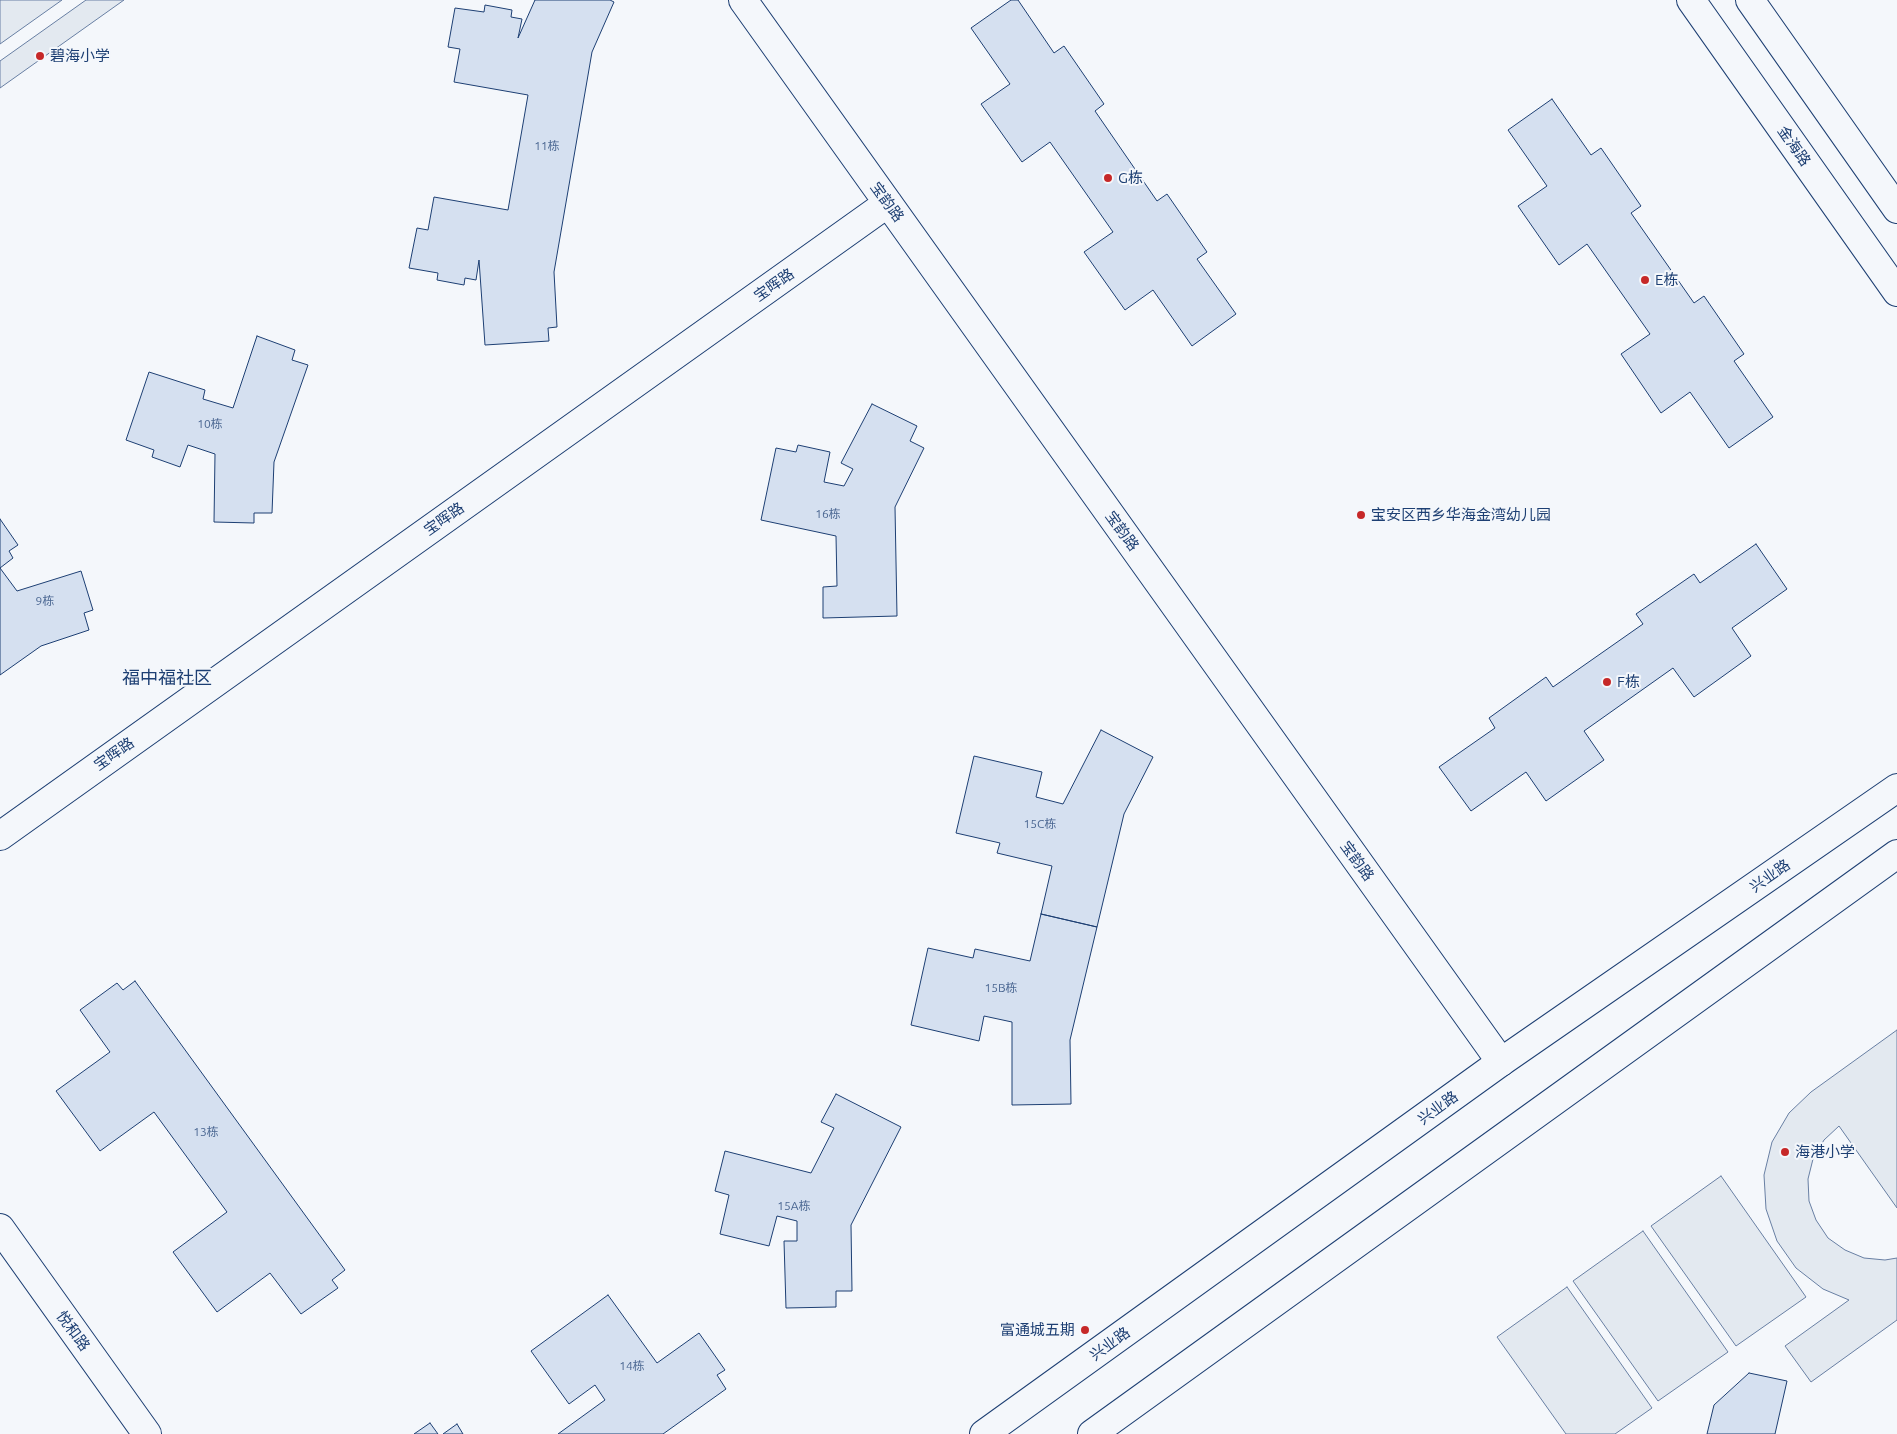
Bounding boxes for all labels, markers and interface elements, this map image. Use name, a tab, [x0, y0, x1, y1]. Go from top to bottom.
place label: 碧海小学	[50, 47, 110, 65]
marker: 碧海小学	[34, 50, 46, 62]
street label: 金海路	[1774, 122, 1814, 170]
house number: 11栋	[534, 139, 560, 153]
place label: G栋	[1118, 169, 1143, 187]
marker: G栋	[1102, 172, 1114, 184]
street label: 宝韵路	[866, 179, 908, 225]
street label: 宝晖路	[750, 265, 798, 305]
place label: E栋	[1655, 271, 1678, 289]
marker: E栋	[1639, 274, 1651, 286]
house number: 10栋	[197, 417, 223, 431]
street label: 宝晖路	[420, 499, 468, 539]
place label: 宝安区西乡华海金湾幼儿园	[1371, 506, 1551, 524]
house number: 16栋	[815, 507, 841, 521]
street label: 宝韵路	[1101, 508, 1143, 554]
marker: 宝安区西乡华海金湾幼儿园	[1355, 509, 1367, 521]
house number: 9栋	[36, 594, 54, 608]
district label: 福中福社区	[122, 667, 212, 689]
place label: F栋	[1617, 673, 1640, 691]
marker: F栋	[1601, 676, 1613, 688]
street label: 宝晖路	[90, 734, 138, 774]
house number: 15C栋	[1024, 817, 1056, 831]
street label: 宝韵路	[1336, 838, 1378, 884]
street label: 兴业路	[1746, 856, 1794, 896]
house number: 15B栋	[984, 981, 1018, 995]
street label: 兴业路	[1415, 1087, 1461, 1129]
house number: 13栋	[193, 1125, 219, 1139]
place label: 海港小学	[1795, 1143, 1855, 1161]
marker: 海港小学	[1779, 1146, 1791, 1158]
house number: 15A栋	[777, 1199, 811, 1213]
street label: 悦和路	[52, 1308, 94, 1354]
place label: 富通城五期	[1000, 1321, 1075, 1339]
street label: 兴业路	[1087, 1323, 1133, 1365]
marker: 富通城五期	[1079, 1324, 1091, 1336]
house number: 14栋	[619, 1359, 645, 1373]

